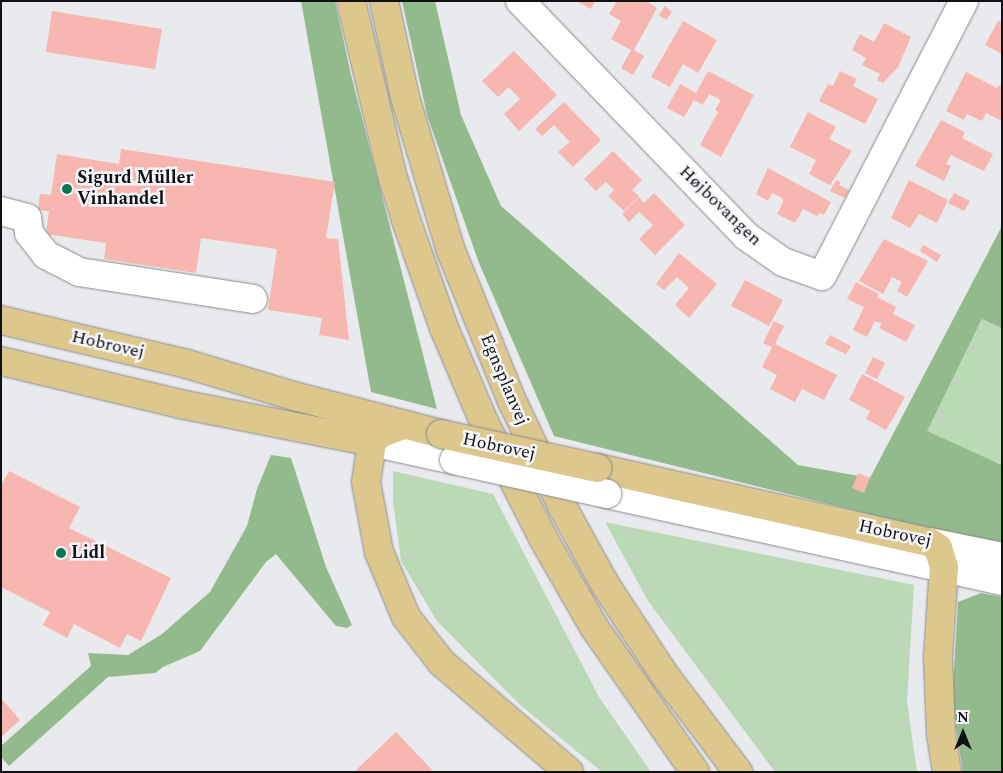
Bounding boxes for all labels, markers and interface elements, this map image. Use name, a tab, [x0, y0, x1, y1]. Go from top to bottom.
street label: Højbovangen	[674, 161, 766, 251]
place label: Sigurd Müller Vinhandel	[77, 168, 193, 210]
marker: Sigurd Müller Vinhandel	[61, 183, 73, 195]
street label: Hobrovej	[69, 326, 147, 364]
street label: Egnsplanvej	[475, 331, 533, 429]
street label: Hobrovej	[460, 429, 538, 465]
street label: Hobrovej	[856, 516, 934, 552]
place label: Lidl	[71, 542, 105, 564]
marker: Lidl	[55, 547, 67, 559]
text: N	[957, 707, 969, 728]
north arrow	[938, 708, 988, 758]

